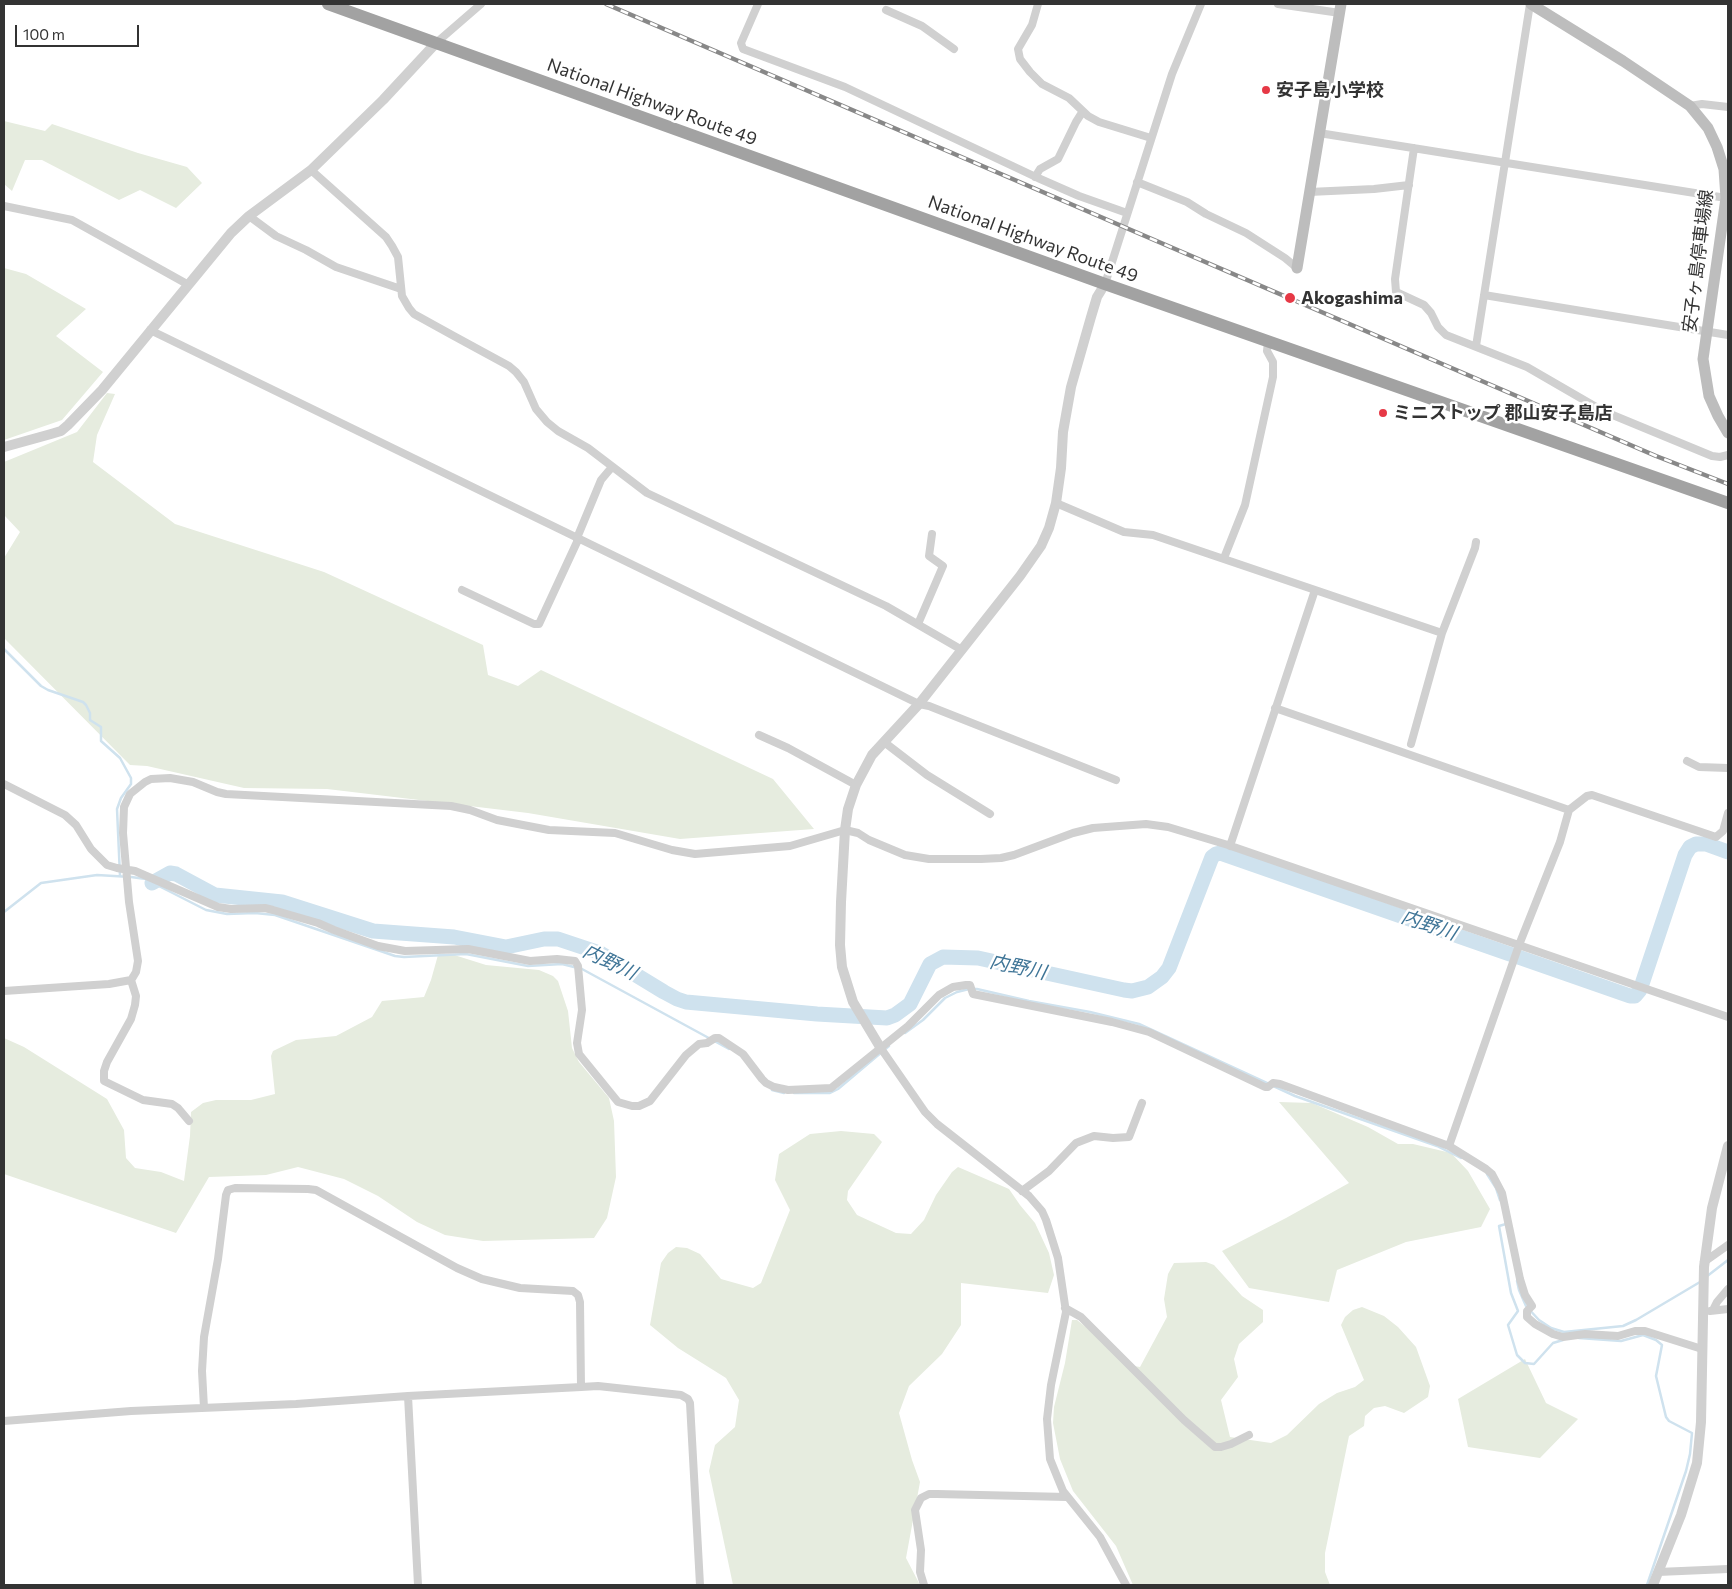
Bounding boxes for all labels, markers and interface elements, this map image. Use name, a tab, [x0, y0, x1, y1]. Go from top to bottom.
scale bar	[18, 15, 141, 47]
text: 100 m	[23, 25, 65, 43]
street label: National Highway Route 49	[544, 54, 760, 150]
place label: 安子島小学校	[1276, 79, 1384, 101]
marker: 安子島小学校	[1260, 84, 1272, 96]
street label: 安子ヶ島停車場線	[1679, 188, 1717, 334]
street label: National Highway Route 49	[925, 191, 1141, 287]
place label: Akogashima	[1301, 287, 1403, 309]
marker: Akogashima	[1283, 291, 1297, 305]
place label: ミニストップ 郡山安子島店	[1393, 402, 1612, 424]
marker: ミニストップ 郡山安子島店	[1377, 407, 1389, 419]
water label: 内野川	[1398, 905, 1460, 945]
water label: 内野川	[579, 939, 641, 985]
water label: 内野川	[988, 950, 1048, 984]

